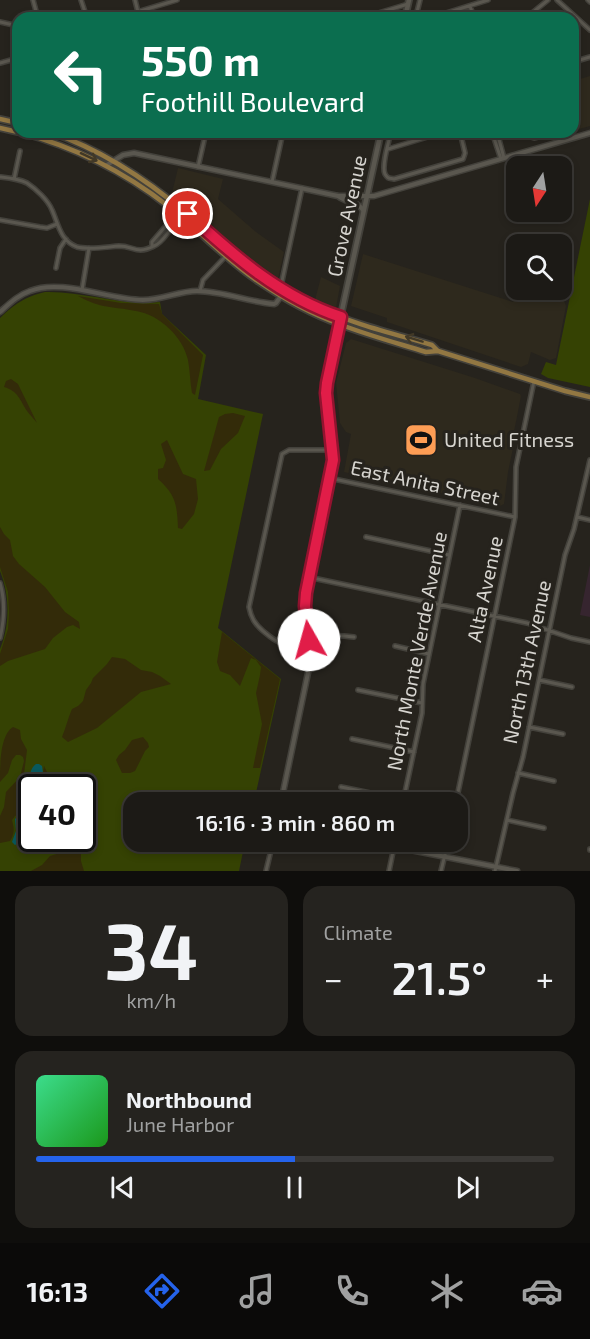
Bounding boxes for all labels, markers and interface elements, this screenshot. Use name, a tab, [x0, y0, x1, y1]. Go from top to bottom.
text: 550 m	[141, 34, 260, 84]
icon: left	[42, 36, 120, 114]
text: Foothill Boulevard	[141, 85, 365, 117]
one-way arrow	[80, 151, 98, 163]
street label: Grove Avenue	[321, 153, 371, 279]
north arrow	[506, 156, 572, 222]
map controls	[506, 156, 572, 300]
pin	[162, 188, 213, 239]
icon: arrive	[171, 197, 204, 230]
button: search	[506, 234, 572, 300]
one-way arrow	[405, 333, 424, 344]
sports icon: United Fitness	[403, 422, 439, 458]
place label: United Fitness	[444, 427, 574, 451]
street label: East Anita Street	[349, 455, 502, 510]
street label: North Monte Verde Avenue	[381, 529, 451, 772]
street label: Alta Avenue	[461, 534, 507, 644]
street label: North 13th Avenue	[497, 578, 555, 746]
position arrow	[277, 608, 341, 672]
speed limit sign: 40	[18, 774, 96, 852]
text: 16:16 · 3 min · 860 m	[196, 809, 395, 835]
text: 34	[104, 902, 198, 996]
text: Climate	[324, 920, 393, 944]
text: 21.5°	[391, 950, 487, 1004]
text: −	[324, 958, 343, 998]
text: +	[536, 958, 554, 998]
text: km/h	[126, 988, 176, 1012]
text: Northbound	[126, 1086, 252, 1112]
text: June Harbor	[126, 1112, 234, 1136]
icon: previous	[106, 1171, 139, 1204]
icon: pause	[278, 1171, 311, 1204]
icon: next	[451, 1171, 484, 1204]
icon: directions	[141, 1270, 183, 1312]
icon: music	[236, 1270, 278, 1312]
icon: phone	[331, 1270, 373, 1312]
icon: climate	[426, 1270, 468, 1312]
icon: car	[521, 1270, 563, 1312]
text: 16:13	[27, 1275, 88, 1307]

